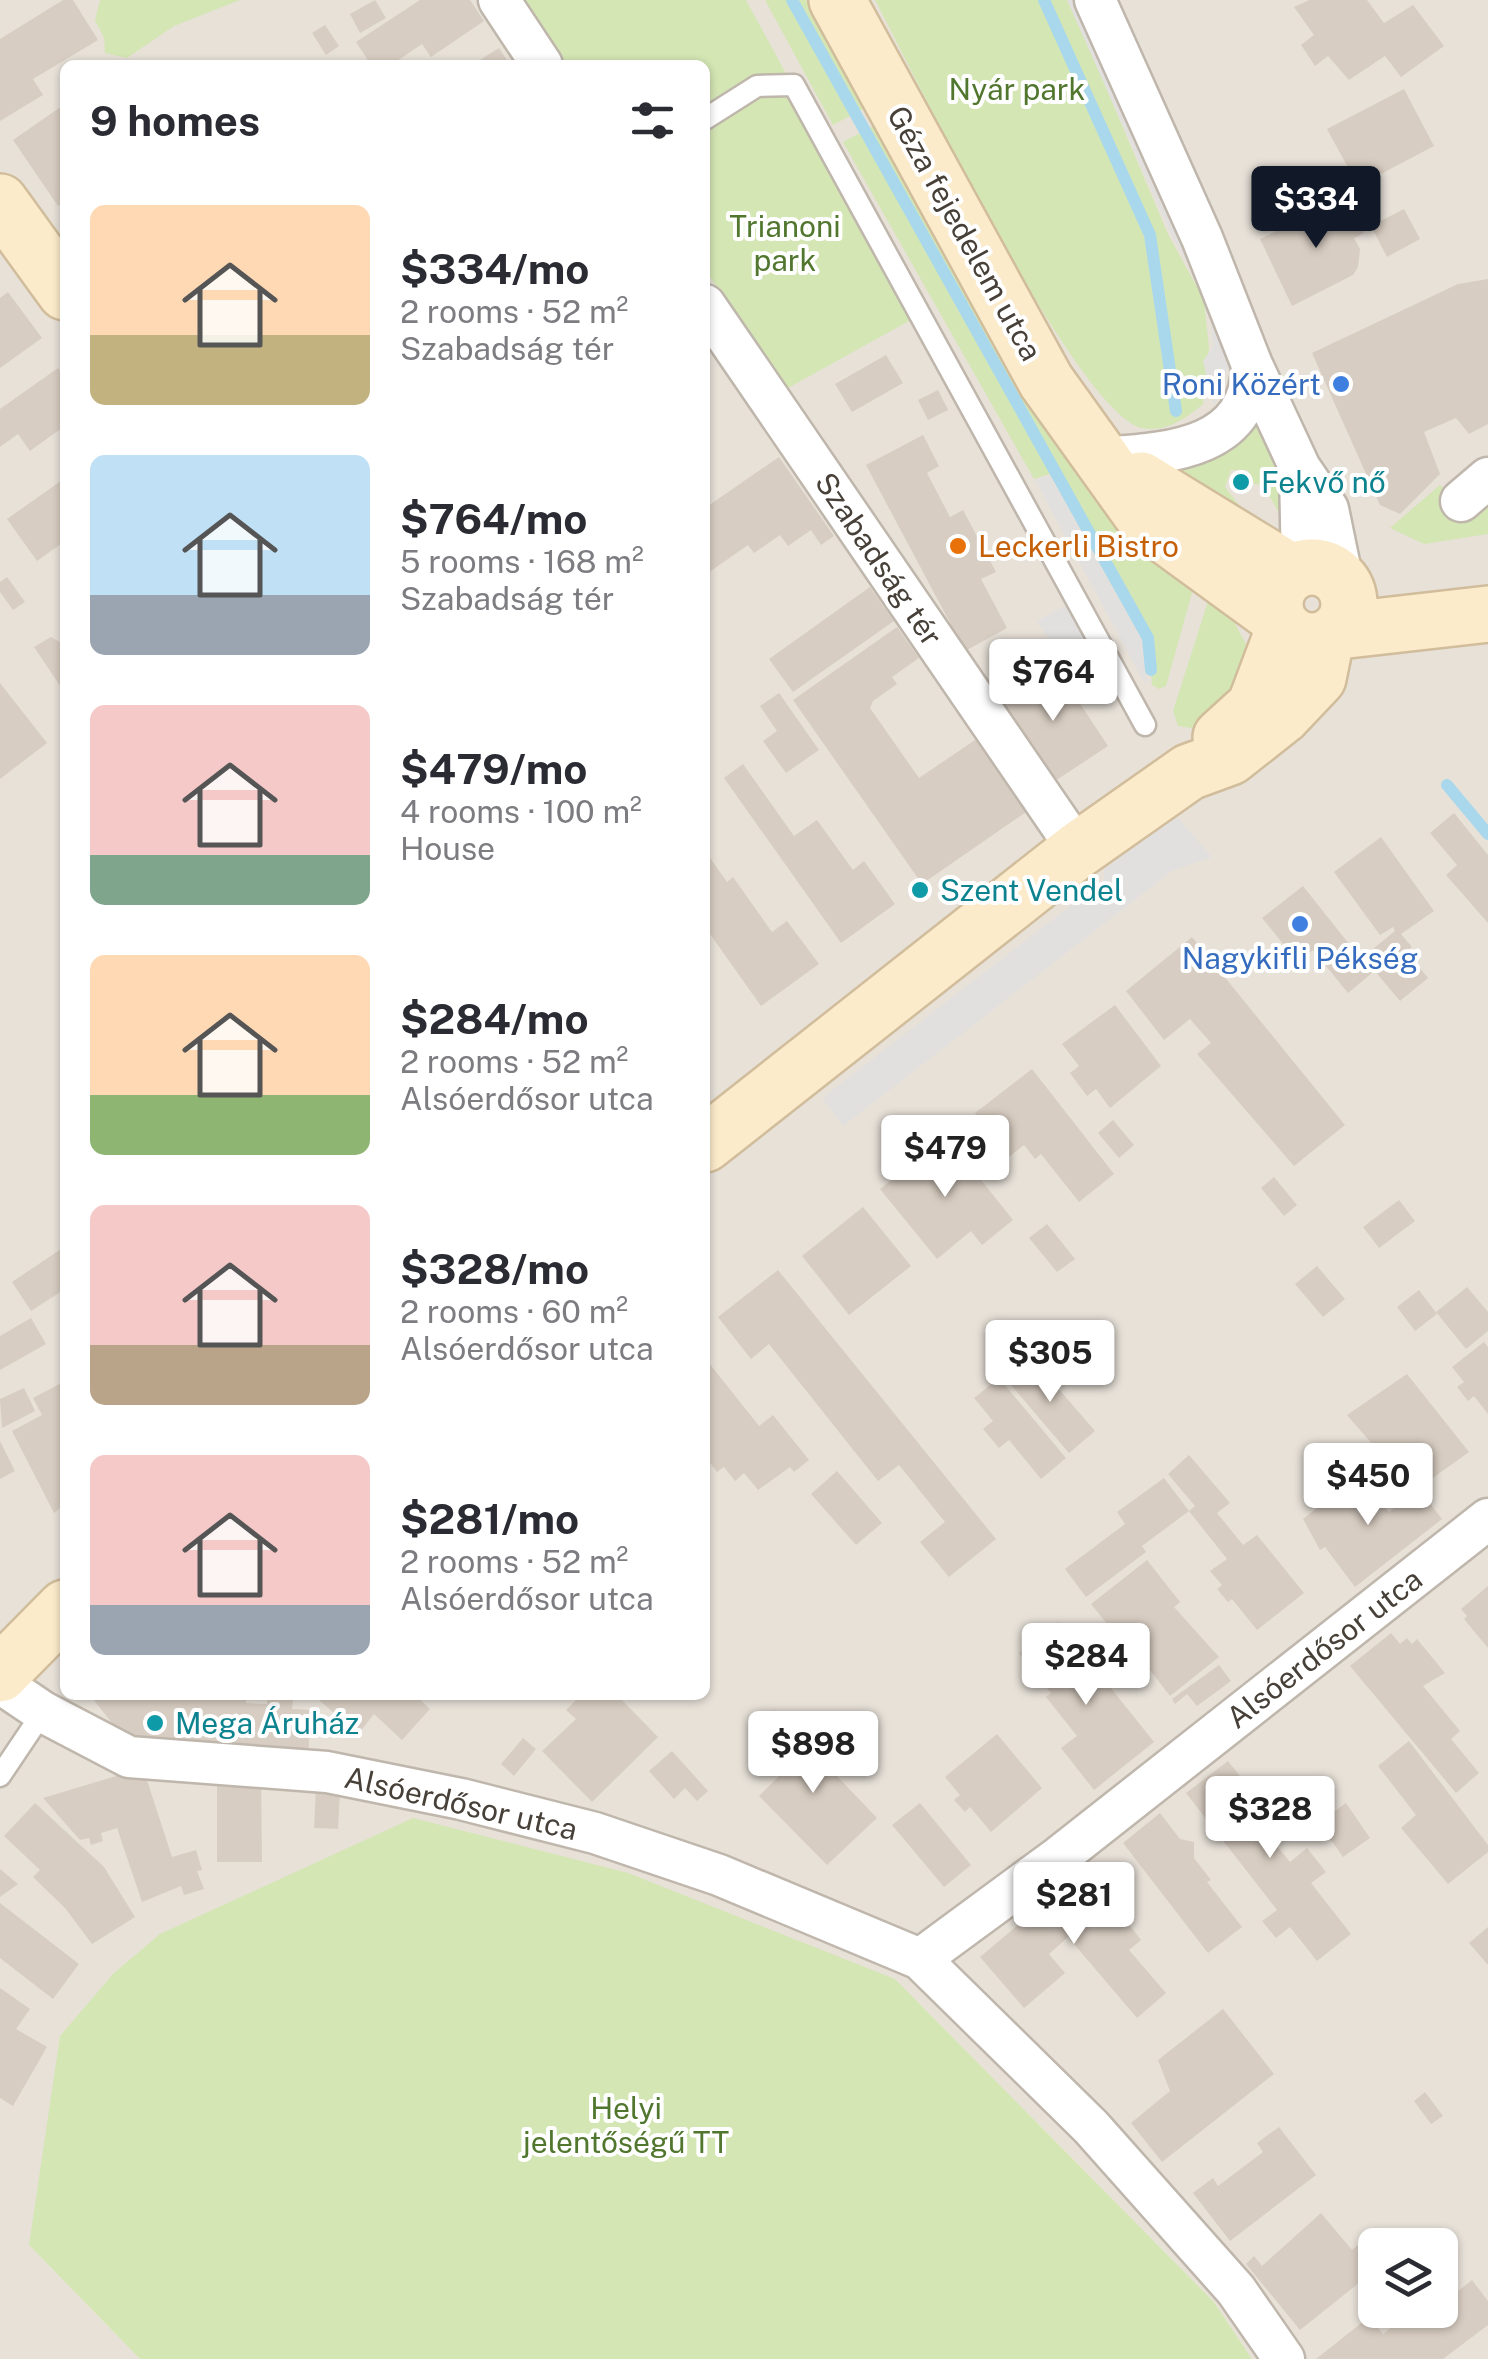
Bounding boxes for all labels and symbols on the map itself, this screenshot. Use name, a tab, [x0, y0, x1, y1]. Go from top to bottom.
park label: Nyár park	[949, 71, 1085, 107]
street label: Géza fejedelem utca	[880, 99, 1050, 367]
pin: $334	[1257, 166, 1375, 251]
park label: Trianoni park	[729, 208, 841, 278]
place label: Roni Közért	[1162, 366, 1321, 402]
marker: Roni Közért	[1330, 373, 1352, 395]
place label: Fekvő nő	[1261, 464, 1386, 500]
street label: Szabadság tér	[808, 466, 950, 652]
marker: Fekvő nő	[1230, 471, 1252, 493]
place label: Leckerli Bistro	[978, 528, 1179, 564]
marker: Leckerli Bistro	[947, 535, 969, 557]
pin: $764	[994, 639, 1112, 724]
place label: Szent Vendel	[940, 872, 1123, 908]
marker: Szent Vendel	[909, 879, 931, 901]
marker: Nagykifli Pékség	[1289, 913, 1311, 935]
place label: Nagykifli Pékség	[1182, 940, 1418, 976]
pin: $479	[886, 1115, 1004, 1200]
pin: $305	[991, 1320, 1109, 1405]
pin: $450	[1309, 1443, 1427, 1528]
street label: Alsóerdősor utca	[1219, 1561, 1429, 1735]
pin: $284	[1027, 1623, 1145, 1708]
place label: Mega Áruház	[175, 1705, 359, 1741]
pin: $898	[754, 1711, 872, 1796]
marker: Mega Áruház	[144, 1712, 166, 1734]
street label: Alsóerdősor utca	[341, 1759, 581, 1847]
pin: $328	[1211, 1776, 1329, 1861]
pin: $281	[1015, 1862, 1133, 1947]
park label: Helyi jelentőségű TT	[522, 2090, 729, 2160]

